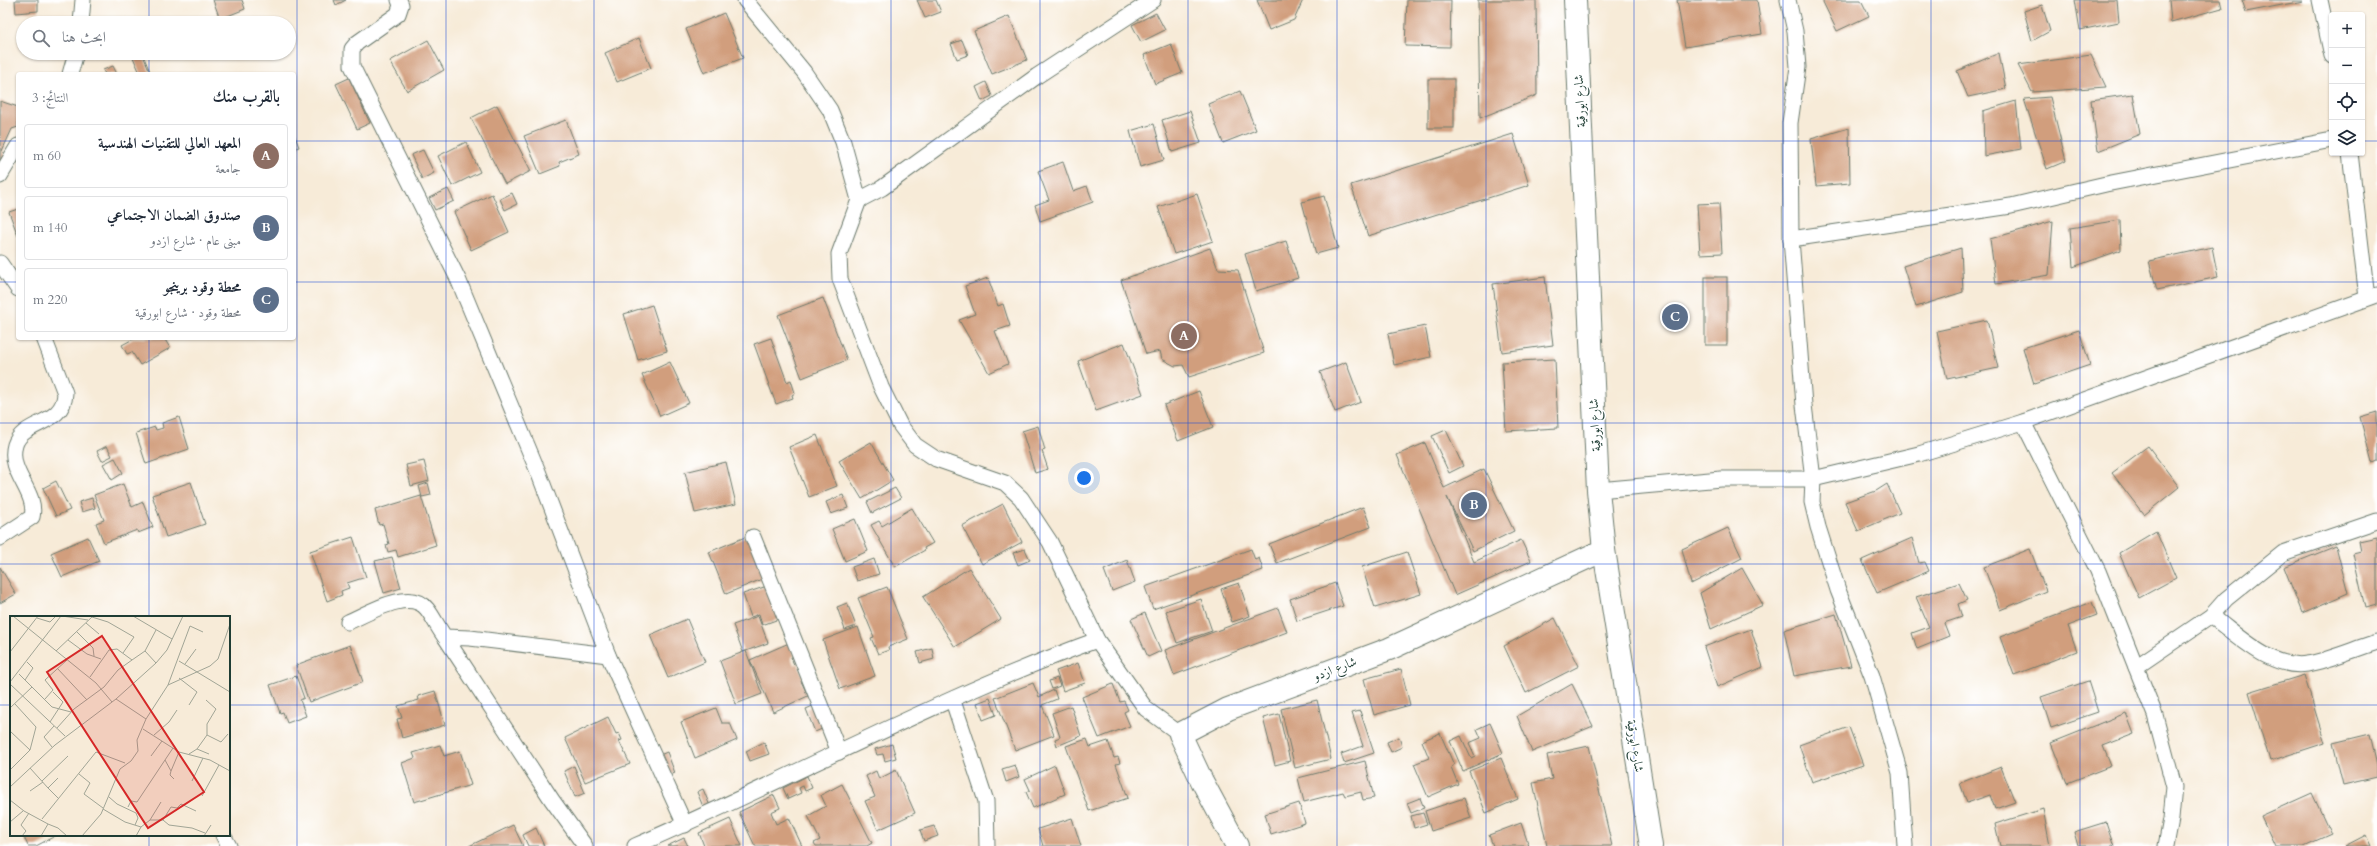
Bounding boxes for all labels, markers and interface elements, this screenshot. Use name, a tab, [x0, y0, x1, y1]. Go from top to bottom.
map controls	[2329, 12, 2365, 156]
button: +	[2329, 12, 2365, 48]
search box	[16, 16, 296, 60]
icon: search	[30, 27, 52, 49]
text: ابحث هنا	[62, 27, 106, 47]
button: −	[2329, 48, 2365, 84]
street label: شارع ابورقية	[1570, 74, 1592, 128]
button: locate	[2329, 84, 2365, 120]
text: بالقرب منك	[213, 85, 280, 108]
text: النتائج: 3	[32, 89, 68, 107]
button: layers	[2329, 120, 2365, 156]
text: المعهد العالي للتقنيات الهندسية	[98, 133, 241, 153]
text: 60 m	[33, 147, 61, 165]
text: A	[261, 147, 271, 165]
text: جامعة	[215, 160, 241, 178]
text: صندوق الضمان الاجتماعي	[107, 205, 241, 225]
text: 140 m	[33, 219, 67, 237]
text: B	[261, 219, 271, 237]
text: مبنى عام · شارع ازدو	[150, 232, 241, 250]
text: محطة وقود برينجو	[164, 277, 241, 297]
text: 220 m	[33, 291, 67, 309]
text: C	[261, 291, 271, 309]
pin: C	[1662, 302, 1688, 332]
text: محطة وقود · شارع ابورقية	[135, 304, 241, 322]
pin: A	[1171, 321, 1197, 351]
street label: شارع ابورقية	[1585, 398, 1607, 452]
your location	[1074, 468, 1094, 488]
pin: B	[1461, 490, 1487, 520]
inset map	[10, 616, 230, 836]
street label: شارع ازدو	[1309, 653, 1360, 688]
street label: شارع ابورقية	[1620, 718, 1648, 774]

